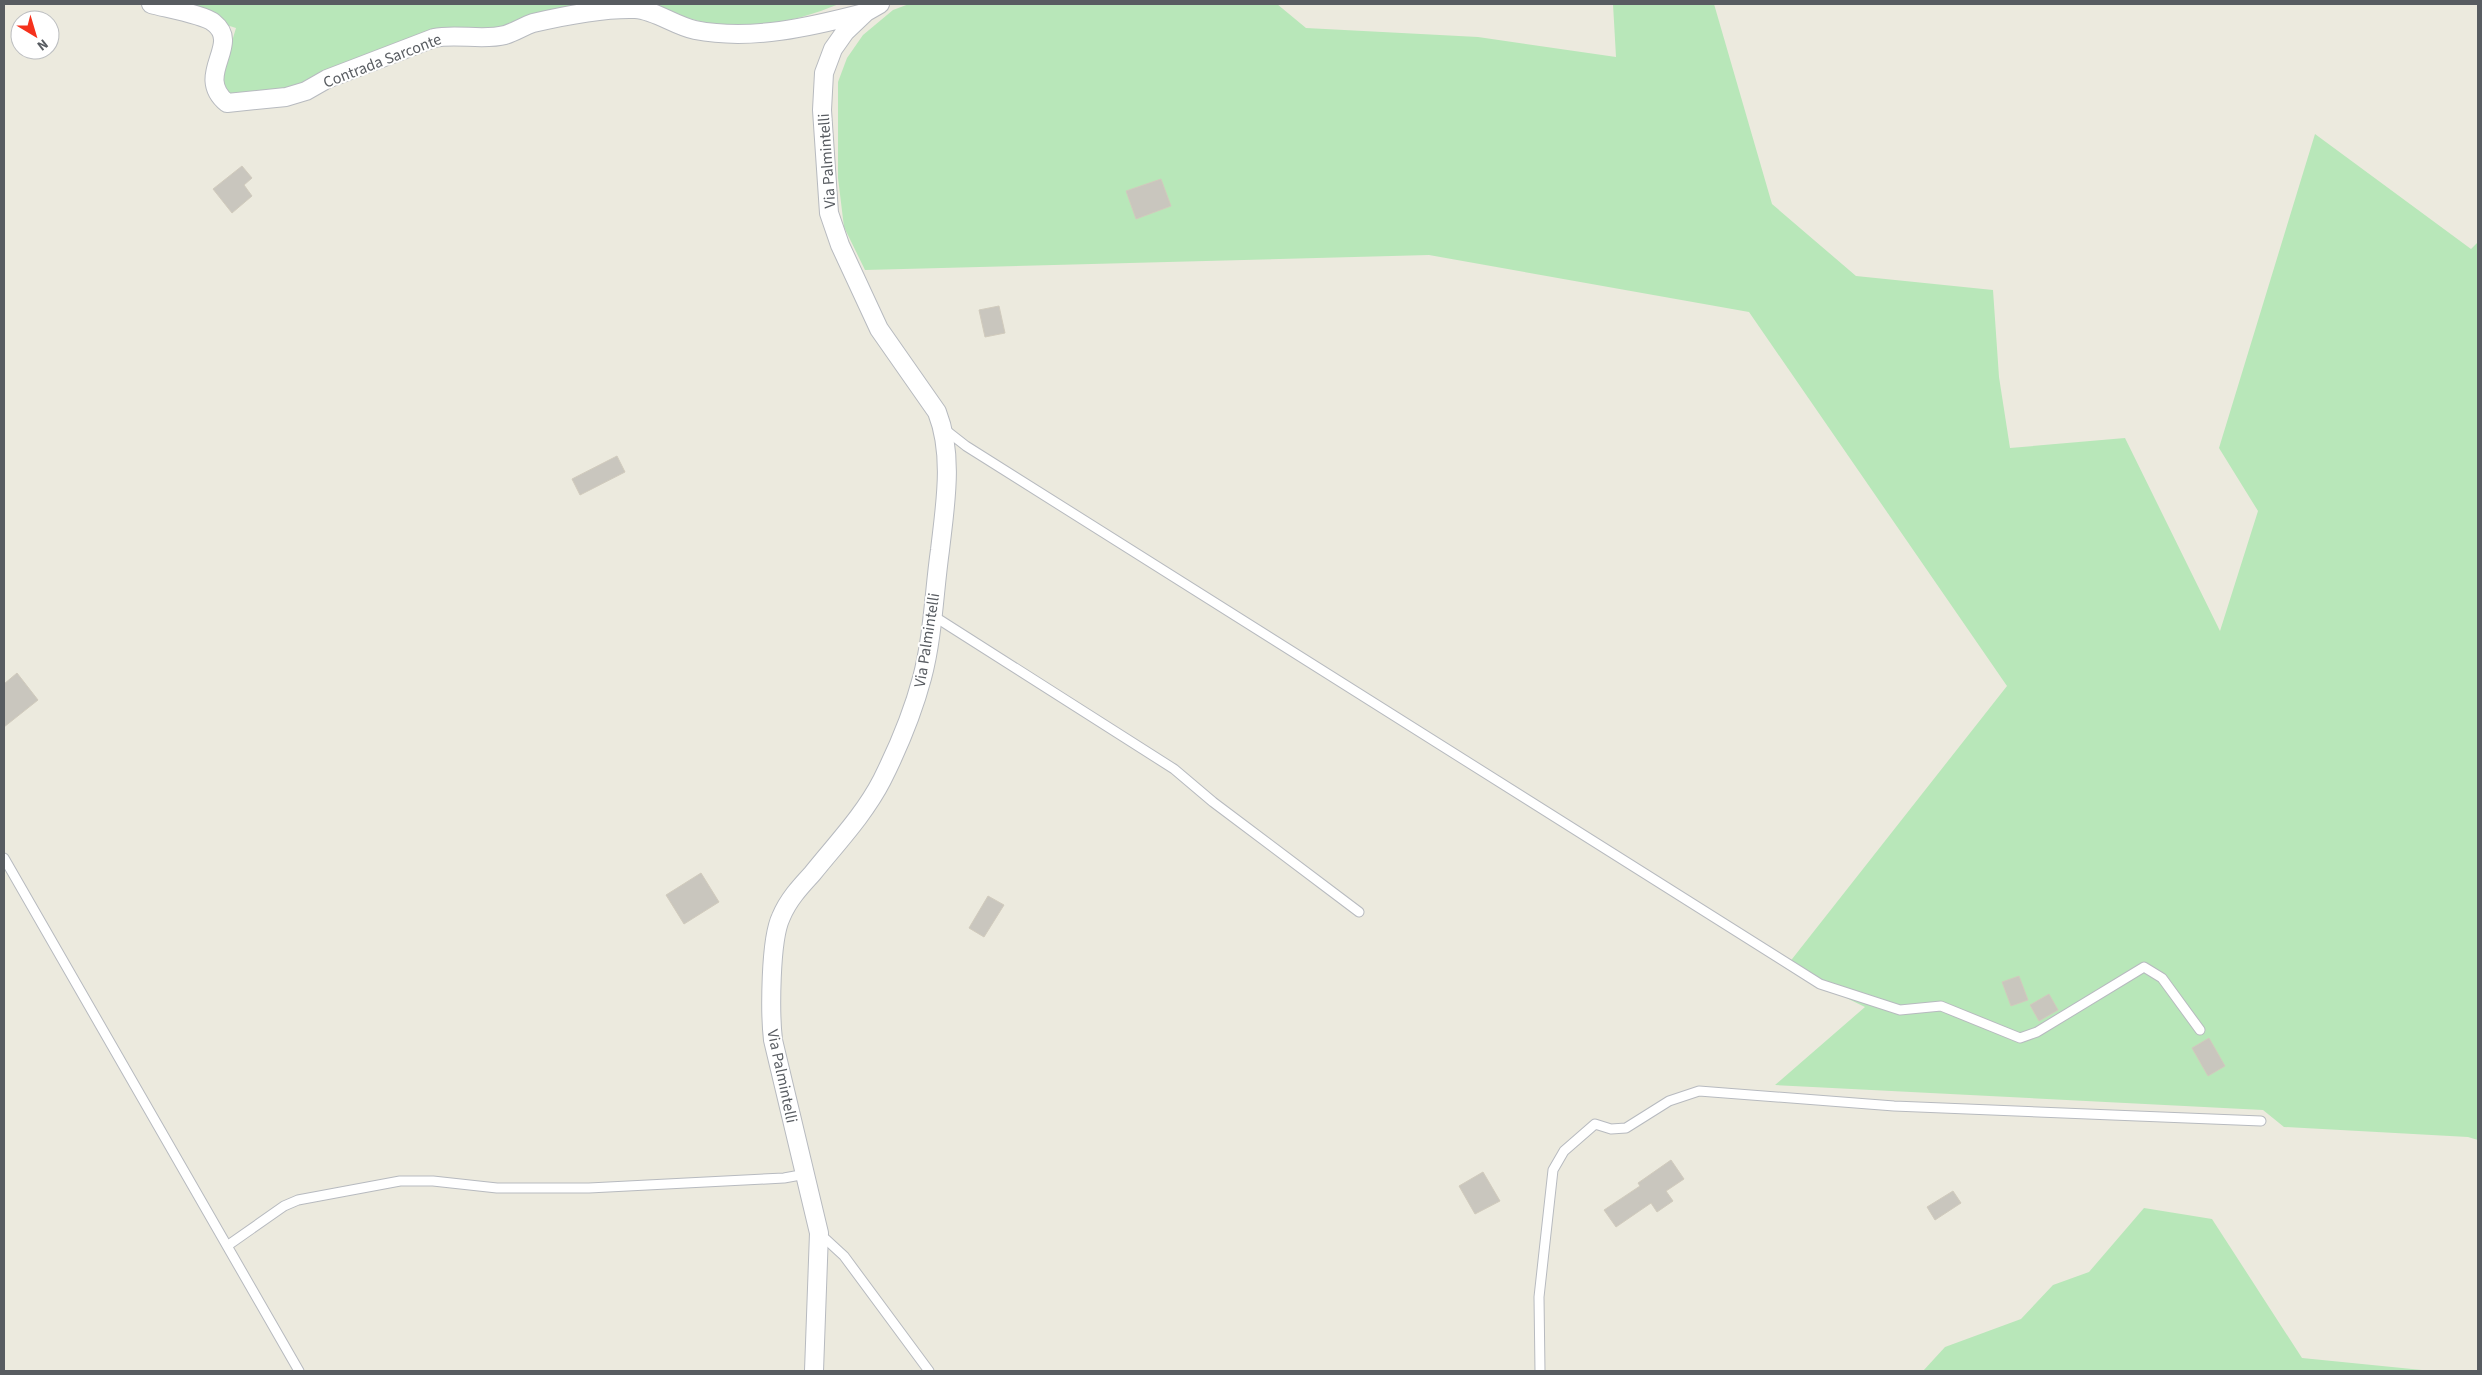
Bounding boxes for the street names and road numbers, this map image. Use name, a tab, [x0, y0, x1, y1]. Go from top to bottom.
street label: Contrada Sarconte	[320, 28, 445, 94]
street label: Via Palmintelli	[813, 113, 841, 209]
street label: Via Palmintelli	[909, 591, 945, 689]
street label: Via Palmintelli	[761, 1027, 803, 1125]

